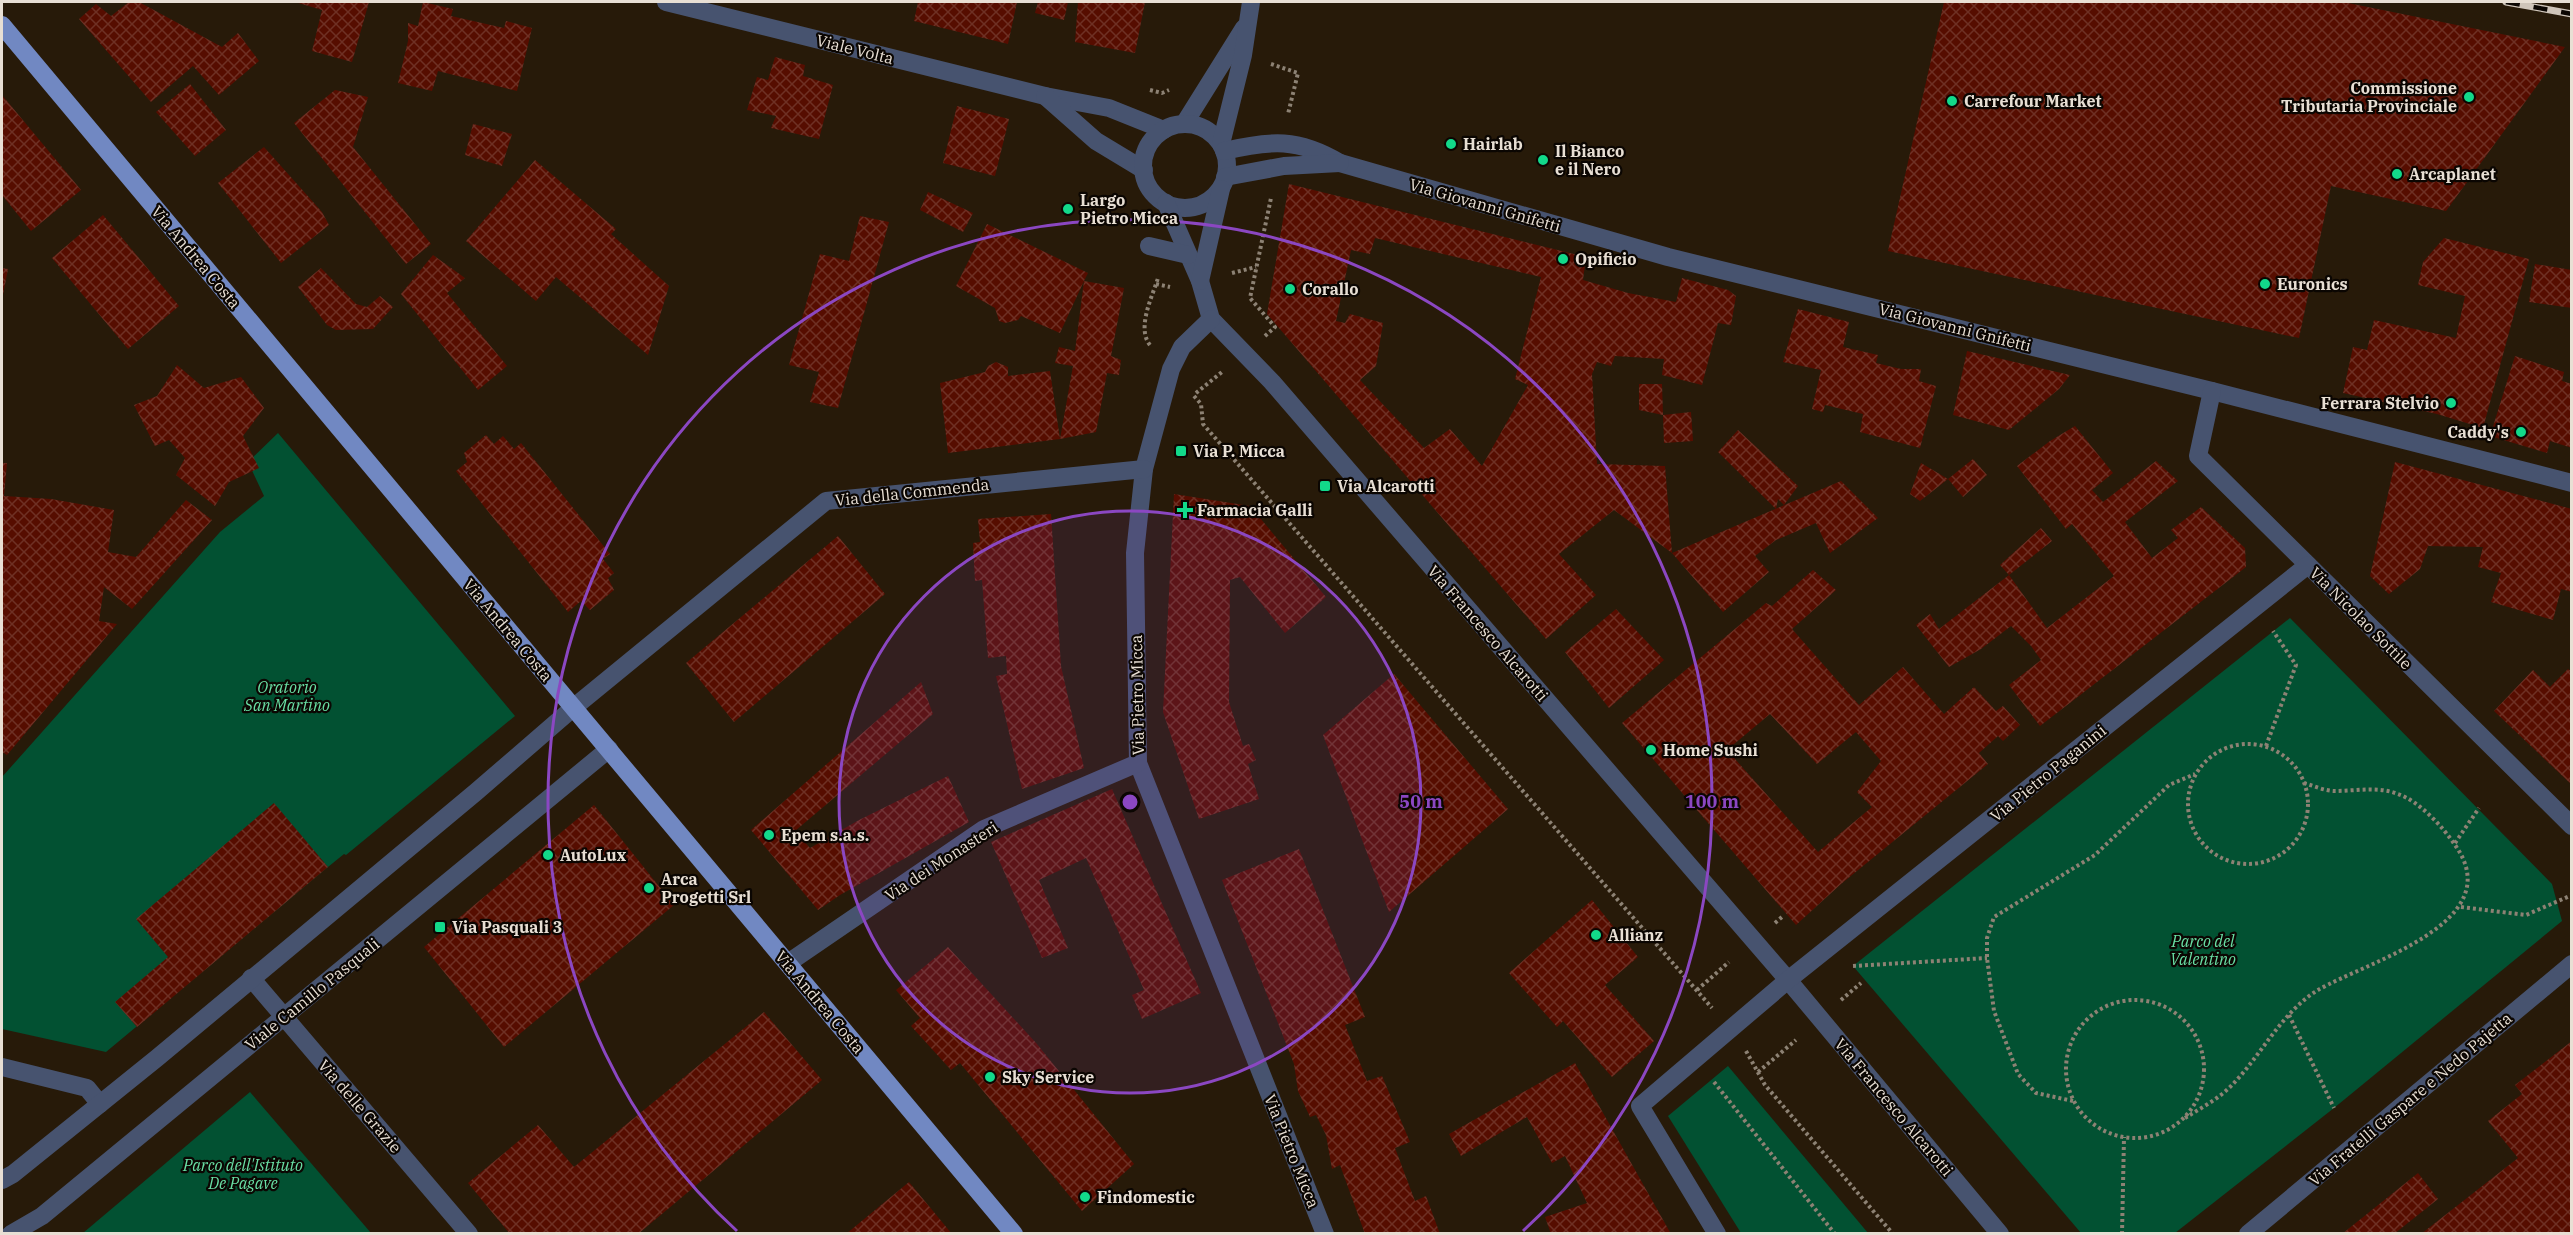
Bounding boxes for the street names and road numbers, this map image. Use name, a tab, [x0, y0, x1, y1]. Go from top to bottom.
street label: Viale Volta	[814, 30, 896, 68]
street label: Via Giovanni Gnifetti	[1407, 174, 1563, 236]
street label: Via Andrea Costa	[147, 201, 245, 313]
street label: Via Giovanni Gnifetti	[1877, 298, 2033, 356]
street label: Via della Commenda	[834, 474, 990, 510]
street label: Via Francesco Alcarotti	[1423, 561, 1553, 705]
street label: Via Nicolao Sottile	[2306, 563, 2416, 673]
street label: Via Andrea Costa	[459, 574, 557, 686]
street label: Via Pietro Micca	[1126, 634, 1148, 756]
street label: Via Pietro Paganini	[1986, 720, 2110, 826]
street label: Via dei Monasteri	[881, 817, 1001, 905]
street label: Viale Camillo Pasquali	[241, 934, 383, 1054]
street label: Via Andrea Costa	[771, 946, 869, 1058]
street label: Via Fratelli Gaspare e Nedo Pajetta	[2304, 1008, 2516, 1190]
street label: Via Francesco Alcarotti	[1831, 1034, 1957, 1180]
street label: Via delle Grazie	[314, 1055, 406, 1157]
street label: Via Pietro Micca	[1260, 1091, 1324, 1211]

